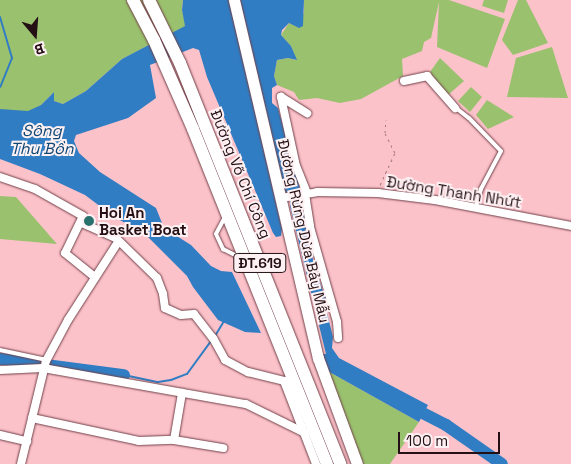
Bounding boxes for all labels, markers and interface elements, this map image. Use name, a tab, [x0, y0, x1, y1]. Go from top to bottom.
north arrow	[10, 10, 60, 60]
text: B	[32, 39, 47, 59]
street label: Đường Võ Chí Công	[207, 107, 275, 241]
water label: Sông Thu Bồn	[10, 121, 74, 159]
street label: Đường Rừng Dừa Bảy Mẫu	[274, 138, 334, 324]
street label: Đường Thanh Nhứt	[385, 172, 523, 212]
place label: Hoi An Basket Boat	[99, 203, 187, 238]
marker: Hoi An Basket Boat	[83, 215, 95, 227]
road number: ĐT.619	[232, 252, 288, 274]
scale bar	[401, 422, 504, 454]
text: 100 m	[406, 431, 448, 450]

